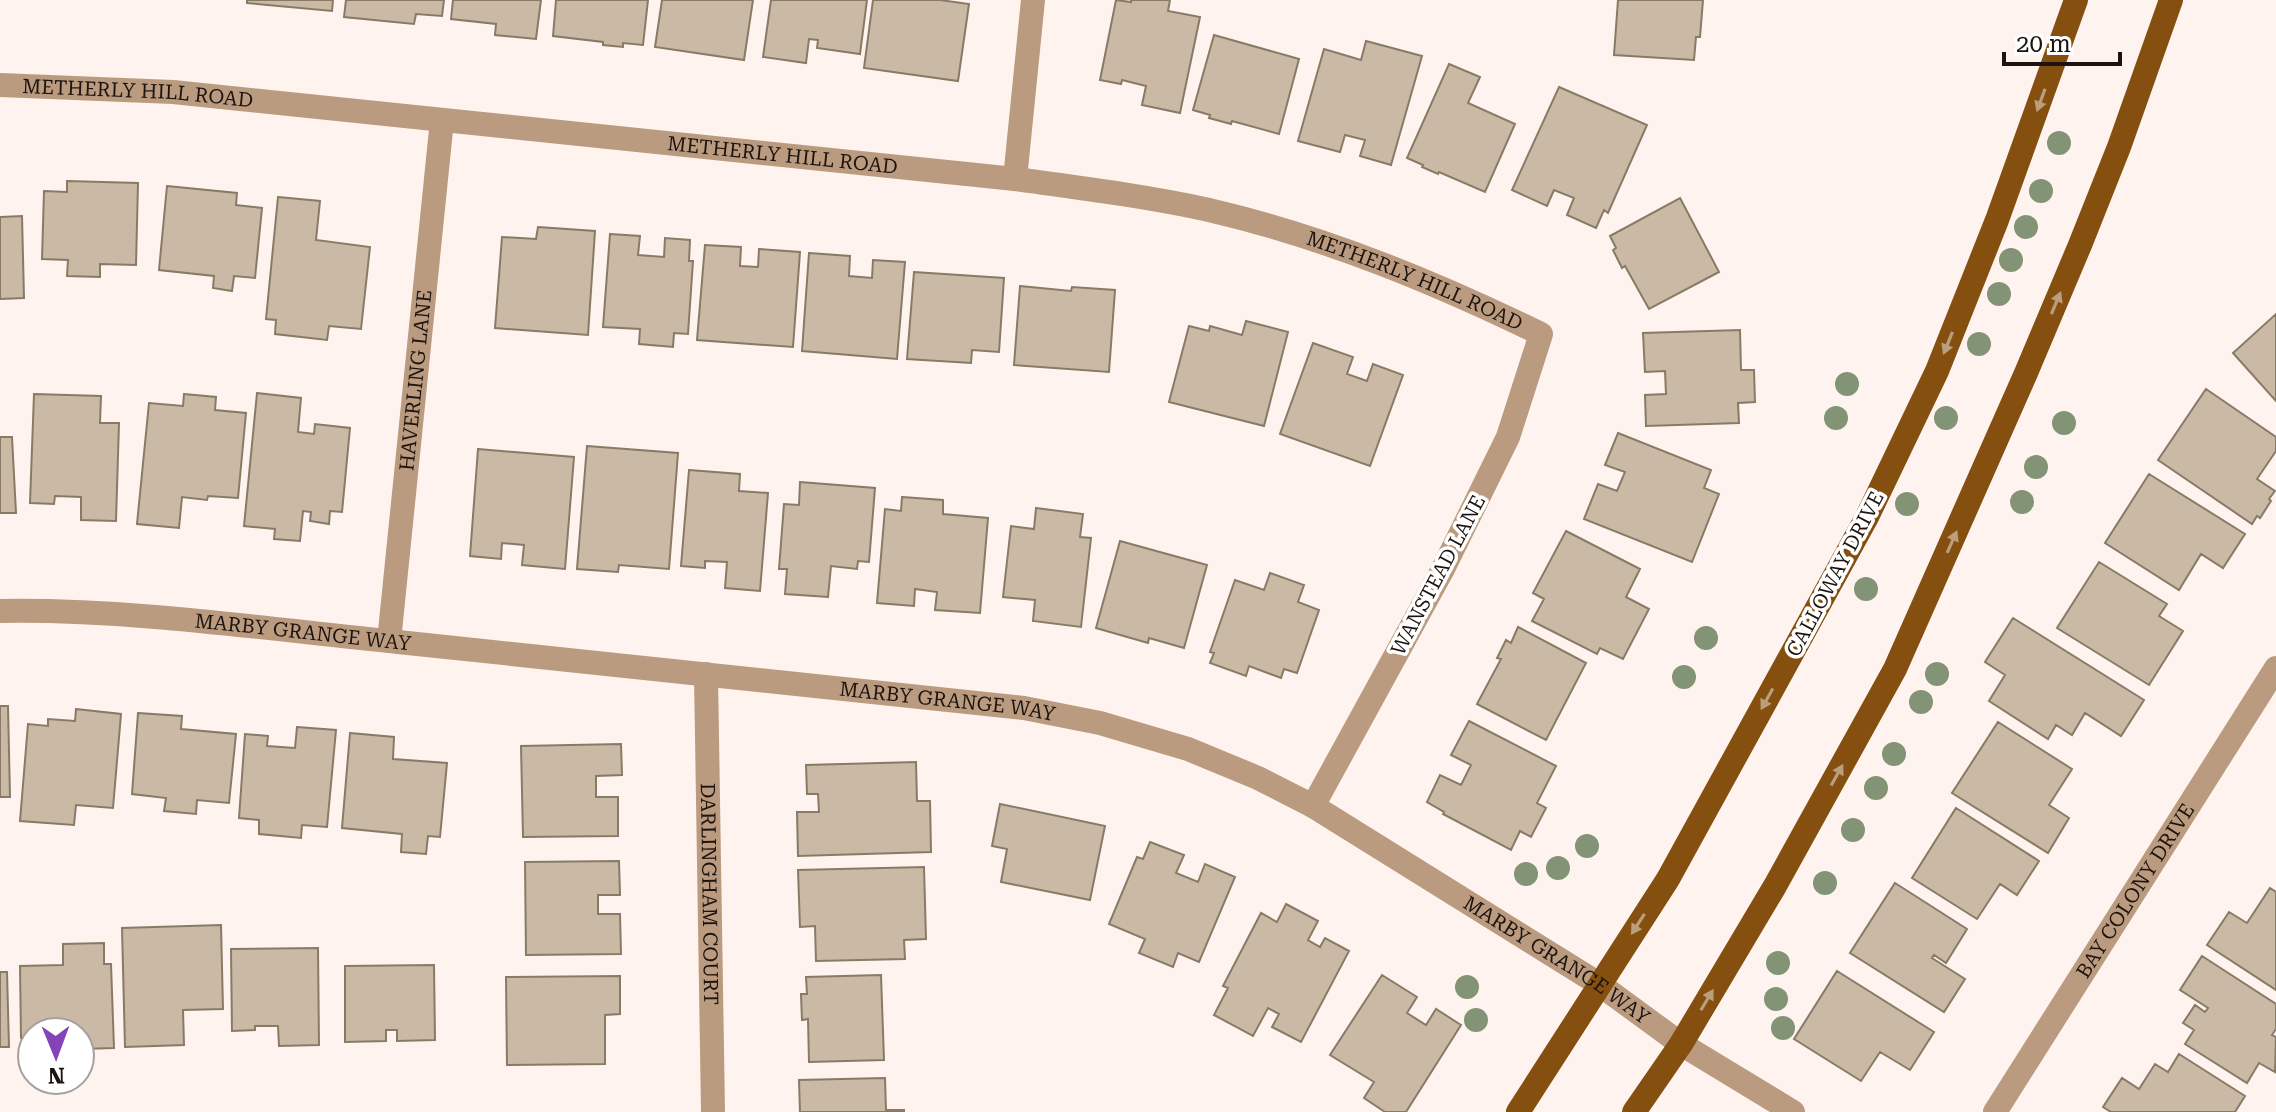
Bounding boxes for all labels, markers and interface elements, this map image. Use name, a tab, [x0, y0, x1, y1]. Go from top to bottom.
scale bar	[2004, 16, 2120, 66]
text: 20 m	[2016, 30, 2071, 58]
street label: METHERLY HILL ROAD	[22, 74, 254, 112]
one-way arrow	[2034, 88, 2047, 112]
street label: METHERLY HILL ROAD	[666, 131, 899, 179]
street label: METHERLY HILL ROAD	[1304, 226, 1527, 335]
street label: HAVERLING LANE	[394, 289, 437, 472]
one-way arrow	[2049, 292, 2062, 315]
one-way arrow	[1941, 331, 1954, 355]
street label: CALLOWAY DRIVE	[1781, 487, 1889, 661]
street label: WANSTEAD LANE	[1386, 491, 1490, 659]
one-way arrow	[1945, 530, 1958, 553]
street label: MARBY GRANGE WAY	[194, 608, 413, 655]
street label: MARBY GRANGE WAY	[838, 677, 1058, 726]
one-way arrow	[1760, 688, 1774, 710]
one-way arrow	[1830, 763, 1844, 786]
street label: DARLINGHAM COURT	[696, 783, 723, 1005]
street label: BAY COLONY DRIVE	[2071, 799, 2199, 982]
street label: MARBY GRANGE WAY	[1459, 891, 1655, 1030]
one-way arrow	[1630, 914, 1645, 935]
one-way arrow	[1700, 989, 1714, 1011]
north arrow	[16, 1016, 96, 1096]
text: N	[48, 1063, 65, 1088]

